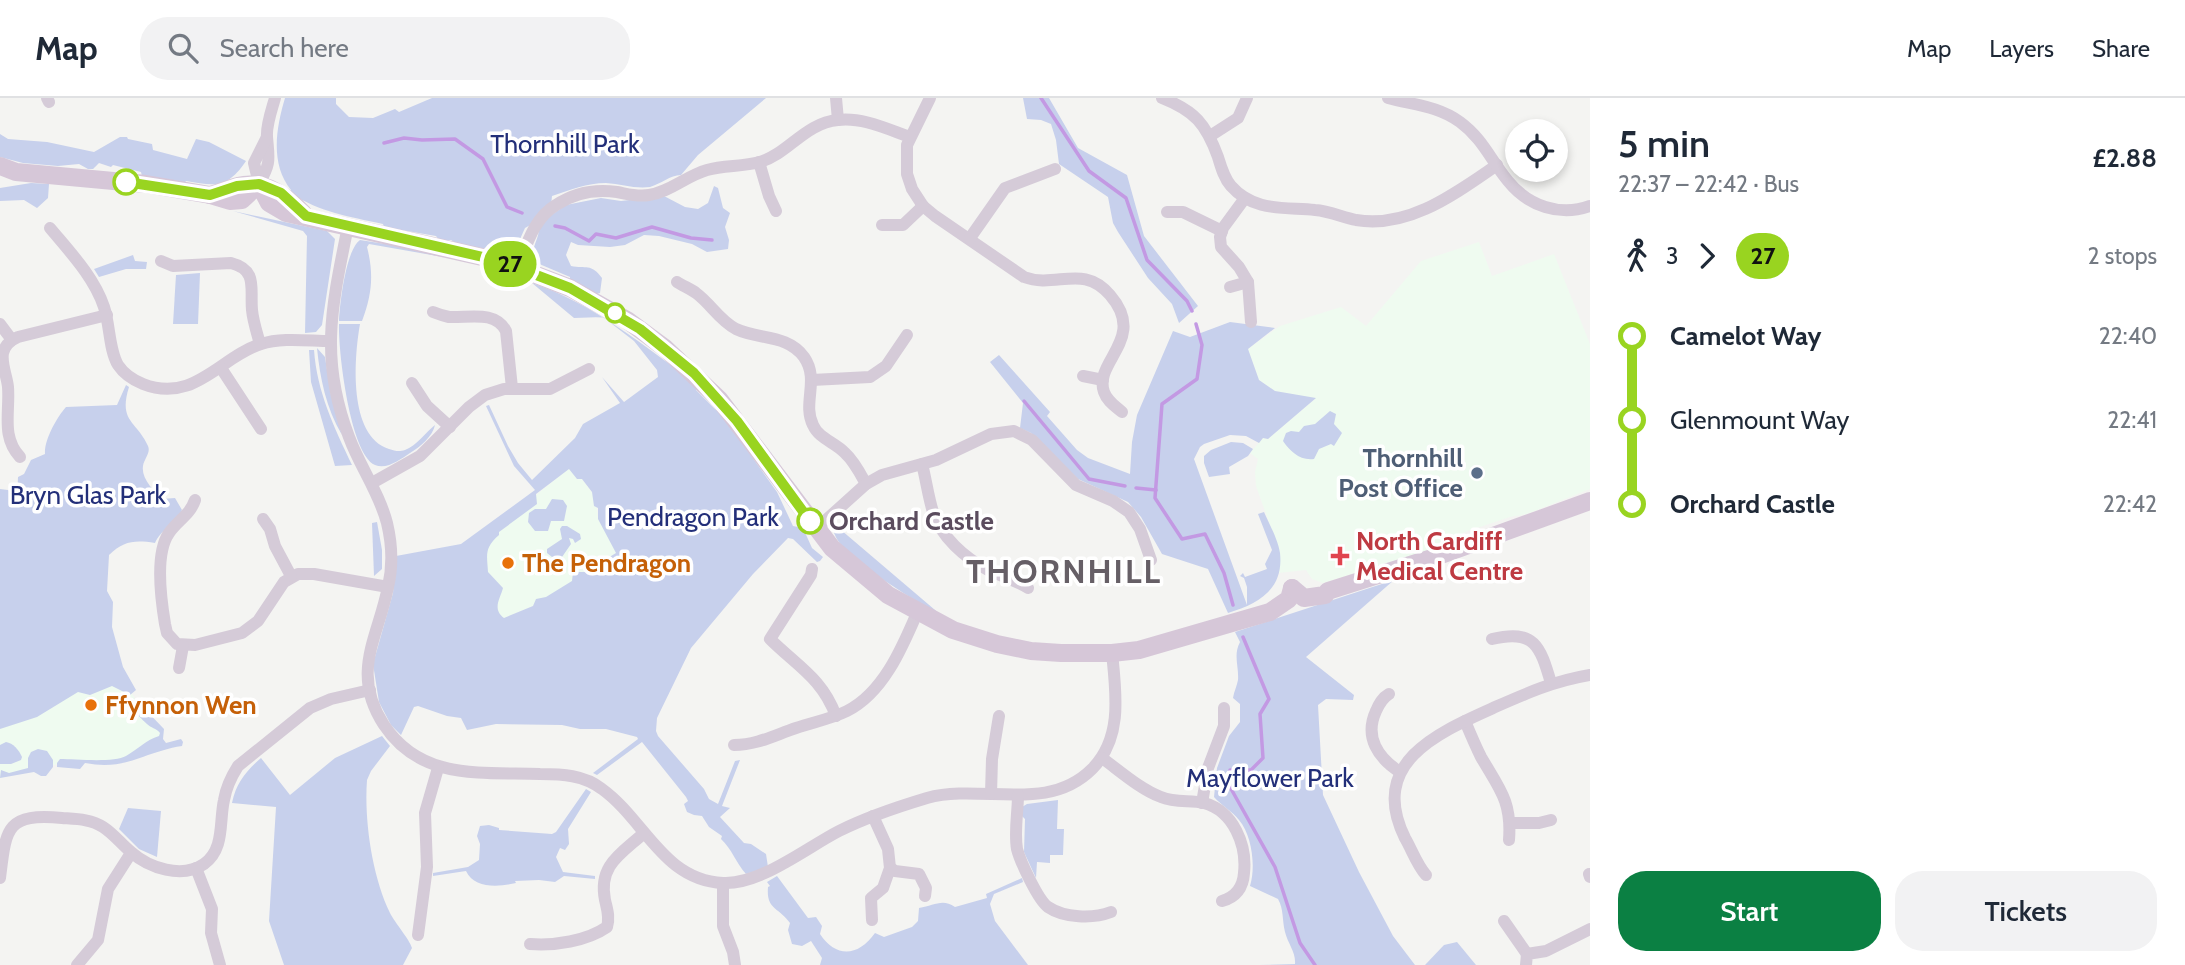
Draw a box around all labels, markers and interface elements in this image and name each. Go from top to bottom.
search box [140,17,630,80]
text: Map [35,28,98,68]
icon: search [164,29,202,67]
text: Search here [220,32,349,64]
text: Map [1907,34,1951,63]
text: Layers [1989,34,2054,63]
text: Share [2092,34,2150,63]
map controls [1505,119,1568,182]
button: locate [1505,119,1568,182]
text: 5 min [1618,120,1710,167]
park label: Thornhill Park [490,128,640,160]
text: £2.88 [2093,142,2157,174]
unlabelled marker [113,169,139,195]
text: 22:37 – 22:42 · Bus [1618,170,1799,198]
icon: walk [1618,237,1656,275]
icon: forward [1688,237,1726,275]
line badge: 27 [478,241,542,287]
text: 27 [1750,241,1775,270]
text: 3 [1666,242,1678,270]
text: 2 stops [2088,242,2157,270]
text: 27 [498,249,522,278]
unlabelled marker [605,303,625,323]
text: Camelot Way [1670,320,1821,352]
text: 22:40 [2099,322,2157,350]
text: Glenmount Way [1670,404,1849,436]
text: 22:41 [2107,406,2157,434]
place label: Thornhill Post Office [1338,442,1463,504]
marker: Thornhill Post Office [1469,465,1485,481]
park label: Bryn Glas Park [10,479,167,511]
text: Orchard Castle [1670,488,1835,520]
text: 22:42 [2103,490,2157,518]
park label: Pendragon Park [607,501,779,533]
place label: Orchard Castle [829,505,994,537]
marker: Orchard Castle [797,508,823,534]
place label: North Cardiff Medical Centre [1356,525,1523,587]
marker: North Cardiff Medical Centre [1330,546,1350,566]
place label: The Pendragon [522,547,691,579]
district label: THORNHILL [966,551,1162,591]
marker: The Pendragon [500,555,516,571]
place label: Ffynnon Wen [105,689,257,721]
marker: Ffynnon Wen [83,697,99,713]
park label: Mayflower Park [1186,762,1354,794]
button: Start [1618,871,1881,951]
button: Tickets [1895,871,2157,951]

